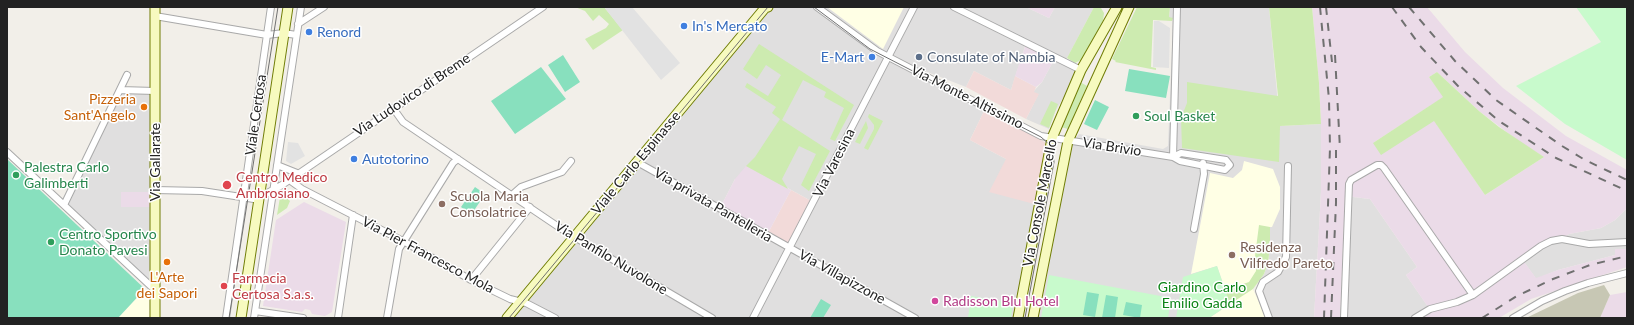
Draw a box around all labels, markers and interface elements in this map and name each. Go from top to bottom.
place label: In's Mercato [692,18,767,34]
marker: In's Mercato [679,21,689,31]
place label: Renord [317,24,361,40]
marker: Renord [304,27,314,37]
place label: E-Mart [821,49,864,65]
place label: Consulate of Nambia [927,49,1055,65]
street label: Via Ludovico di Breme [351,50,473,140]
marker: E-Mart [867,52,877,62]
marker: Consulate of Nambia [914,52,924,62]
street label: Via Monte Altissimo [908,61,1026,133]
street label: Viale Certosa [242,73,270,157]
place label: Pizzeria Sant'Angelo [64,91,136,124]
marker: Pizzeria Sant'Angelo [139,102,149,112]
street label: Viale Carlo Espinasse [588,108,684,218]
place label: Soul Basket [1144,108,1215,124]
marker: Soul Basket [1131,111,1141,121]
street label: Via Gallarate [147,123,163,201]
street label: Via Varesina [809,126,859,200]
street label: Via Brivio [1081,134,1143,160]
street label: Via Console Marcello [1019,138,1061,268]
place label: Autotorino [362,151,429,167]
marker: Autotorino [349,154,359,164]
place label: Palestra Carlo Galimberti [24,159,109,192]
street label: Via privata Pantelleria [651,164,775,246]
place label: Centro Medico Ambrosiano [236,169,328,202]
marker: Palestra Carlo Galimberti [11,170,21,180]
marker: Centro Medico Ambrosiano [221,179,233,191]
place label: Scuola Maria Consolatrice [450,188,529,220]
marker: Scuola Maria Consolatrice [437,199,447,209]
street label: Via Pier Francesco Mola [359,213,497,297]
street label: Via Panfilo Nuvolone [551,218,671,298]
place label: Centro Sportivo Donato Pavesi [59,226,157,258]
marker: Centro Sportivo Donato Pavesi [46,237,56,247]
place label: Residenza Vilfredo Pareto [1240,239,1333,272]
street label: Via Villapizzone [796,246,888,308]
marker: Residenza Vilfredo Pareto [1227,250,1237,260]
marker: L'Arte dei Sapori [162,257,172,267]
place label: L'Arte dei Sapori [137,269,197,302]
place label: Farmacia Certosa S.a.s. [232,270,314,302]
park label: Giardino Carlo Emilio Gadda [1158,279,1246,312]
marker: Farmacia Certosa S.a.s. [219,281,229,291]
place label: Radisson Blu Hotel [943,293,1059,309]
marker: Radisson Blu Hotel [930,296,940,306]

